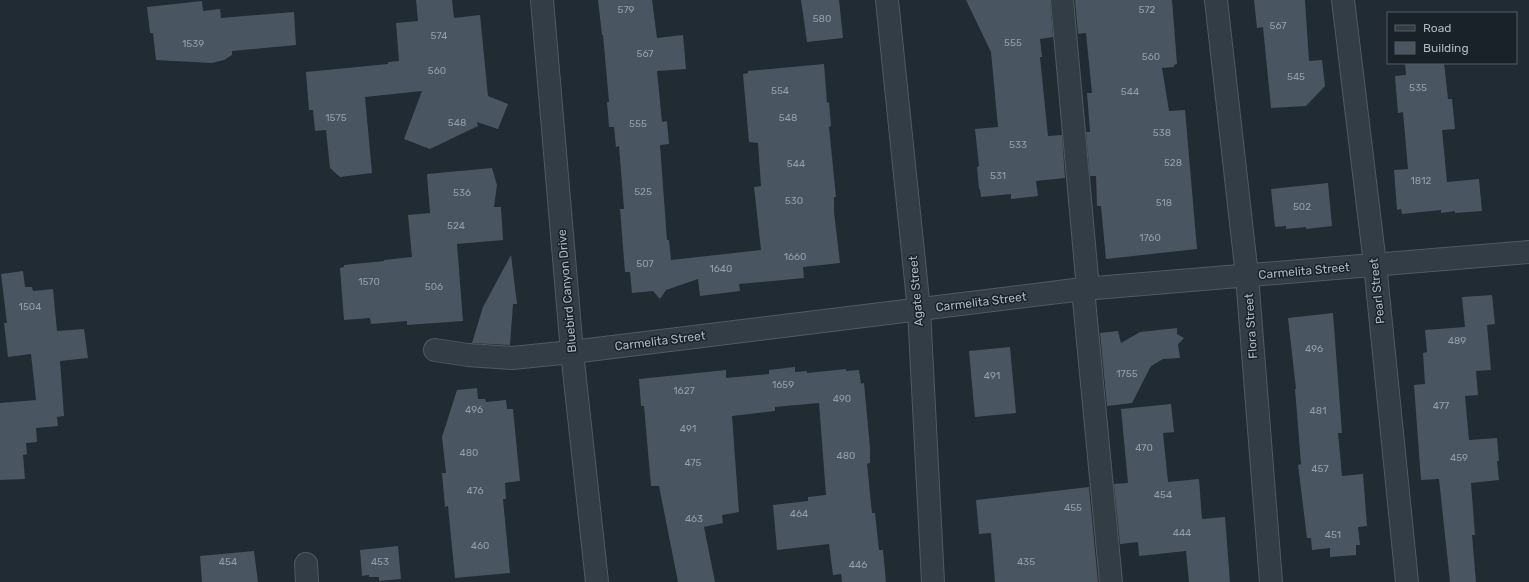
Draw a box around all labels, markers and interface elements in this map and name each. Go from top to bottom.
house number: 579 [618,4,635,16]
house number: 572 [1139,4,1156,16]
legend [1387,12,1517,64]
house number: 580 [813,13,831,25]
house number: 567 [1270,20,1286,32]
text: Road [1423,21,1451,35]
house number: 574 [431,30,447,42]
house number: 555 [1004,37,1022,49]
house number: 1539 [182,38,204,50]
text: Building [1423,41,1469,55]
house number: 567 [637,48,653,60]
house number: 560 [1142,51,1160,63]
house number: 560 [428,65,446,77]
house number: 545 [1287,71,1305,83]
house number: 535 [1409,82,1427,94]
house number: 554 [771,85,789,97]
house number: 544 [1121,86,1139,98]
house number: 1575 [325,112,347,124]
house number: 548 [779,112,797,124]
house number: 548 [448,117,466,129]
house number: 555 [629,118,647,130]
house number: 538 [1153,127,1171,139]
house number: 533 [1009,139,1027,151]
house number: 528 [1164,157,1182,169]
house number: 544 [787,158,805,170]
house number: 531 [990,170,1006,182]
house number: 1812 [1411,175,1432,187]
house number: 525 [634,186,652,198]
house number: 536 [453,187,471,199]
house number: 530 [785,195,803,207]
house number: 518 [1156,197,1172,209]
house number: 502 [1293,201,1311,213]
house number: 524 [447,220,465,232]
street label: Bluebird Canyon Drive [555,229,579,353]
house number: 1760 [1139,232,1161,244]
house number: 1660 [784,251,806,263]
street label: Agate Street [906,255,926,327]
street label: Pearl Street [1367,257,1387,325]
house number: 507 [636,258,654,270]
street label: Carmelita Street [1258,260,1350,282]
house number: 1640 [710,263,732,275]
house number: 1570 [358,276,380,288]
house number: 506 [425,281,443,293]
street label: Carmelita Street [935,289,1027,315]
street label: Flora Street [1242,293,1260,359]
house number: 1504 [19,301,41,313]
street label: Carmelita Street [614,328,706,354]
house number: 489 [1448,335,1466,347]
house number: 496 [1305,343,1323,355]
house number: 1755 [1116,368,1138,380]
house number: 491 [984,370,1000,382]
house number: 1659 [772,379,794,391]
house number: 1627 [673,385,695,397]
house number: 490 [833,393,851,405]
house number: 477 [1433,400,1449,412]
house number: 496 [465,404,483,416]
house number: 481 [1310,405,1326,417]
house number: 491 [680,423,696,435]
house number: 470 [1135,442,1153,454]
house number: 480 [460,447,478,459]
house number: 480 [837,450,855,462]
house number: 459 [1450,452,1468,464]
house number: 475 [684,457,702,469]
house number: 457 [1311,463,1329,475]
house number: 476 [467,485,483,497]
house number: 454 [1154,489,1172,501]
house number: 455 [1064,502,1082,514]
house number: 464 [790,508,808,520]
house number: 463 [685,513,703,525]
house number: 444 [1173,527,1191,539]
house number: 451 [1325,529,1341,541]
house number: 460 [471,540,489,552]
house number: 454 [219,556,237,568]
house number: 453 [371,556,389,568]
house number: 435 [1017,556,1035,568]
house number: 446 [849,559,867,571]

